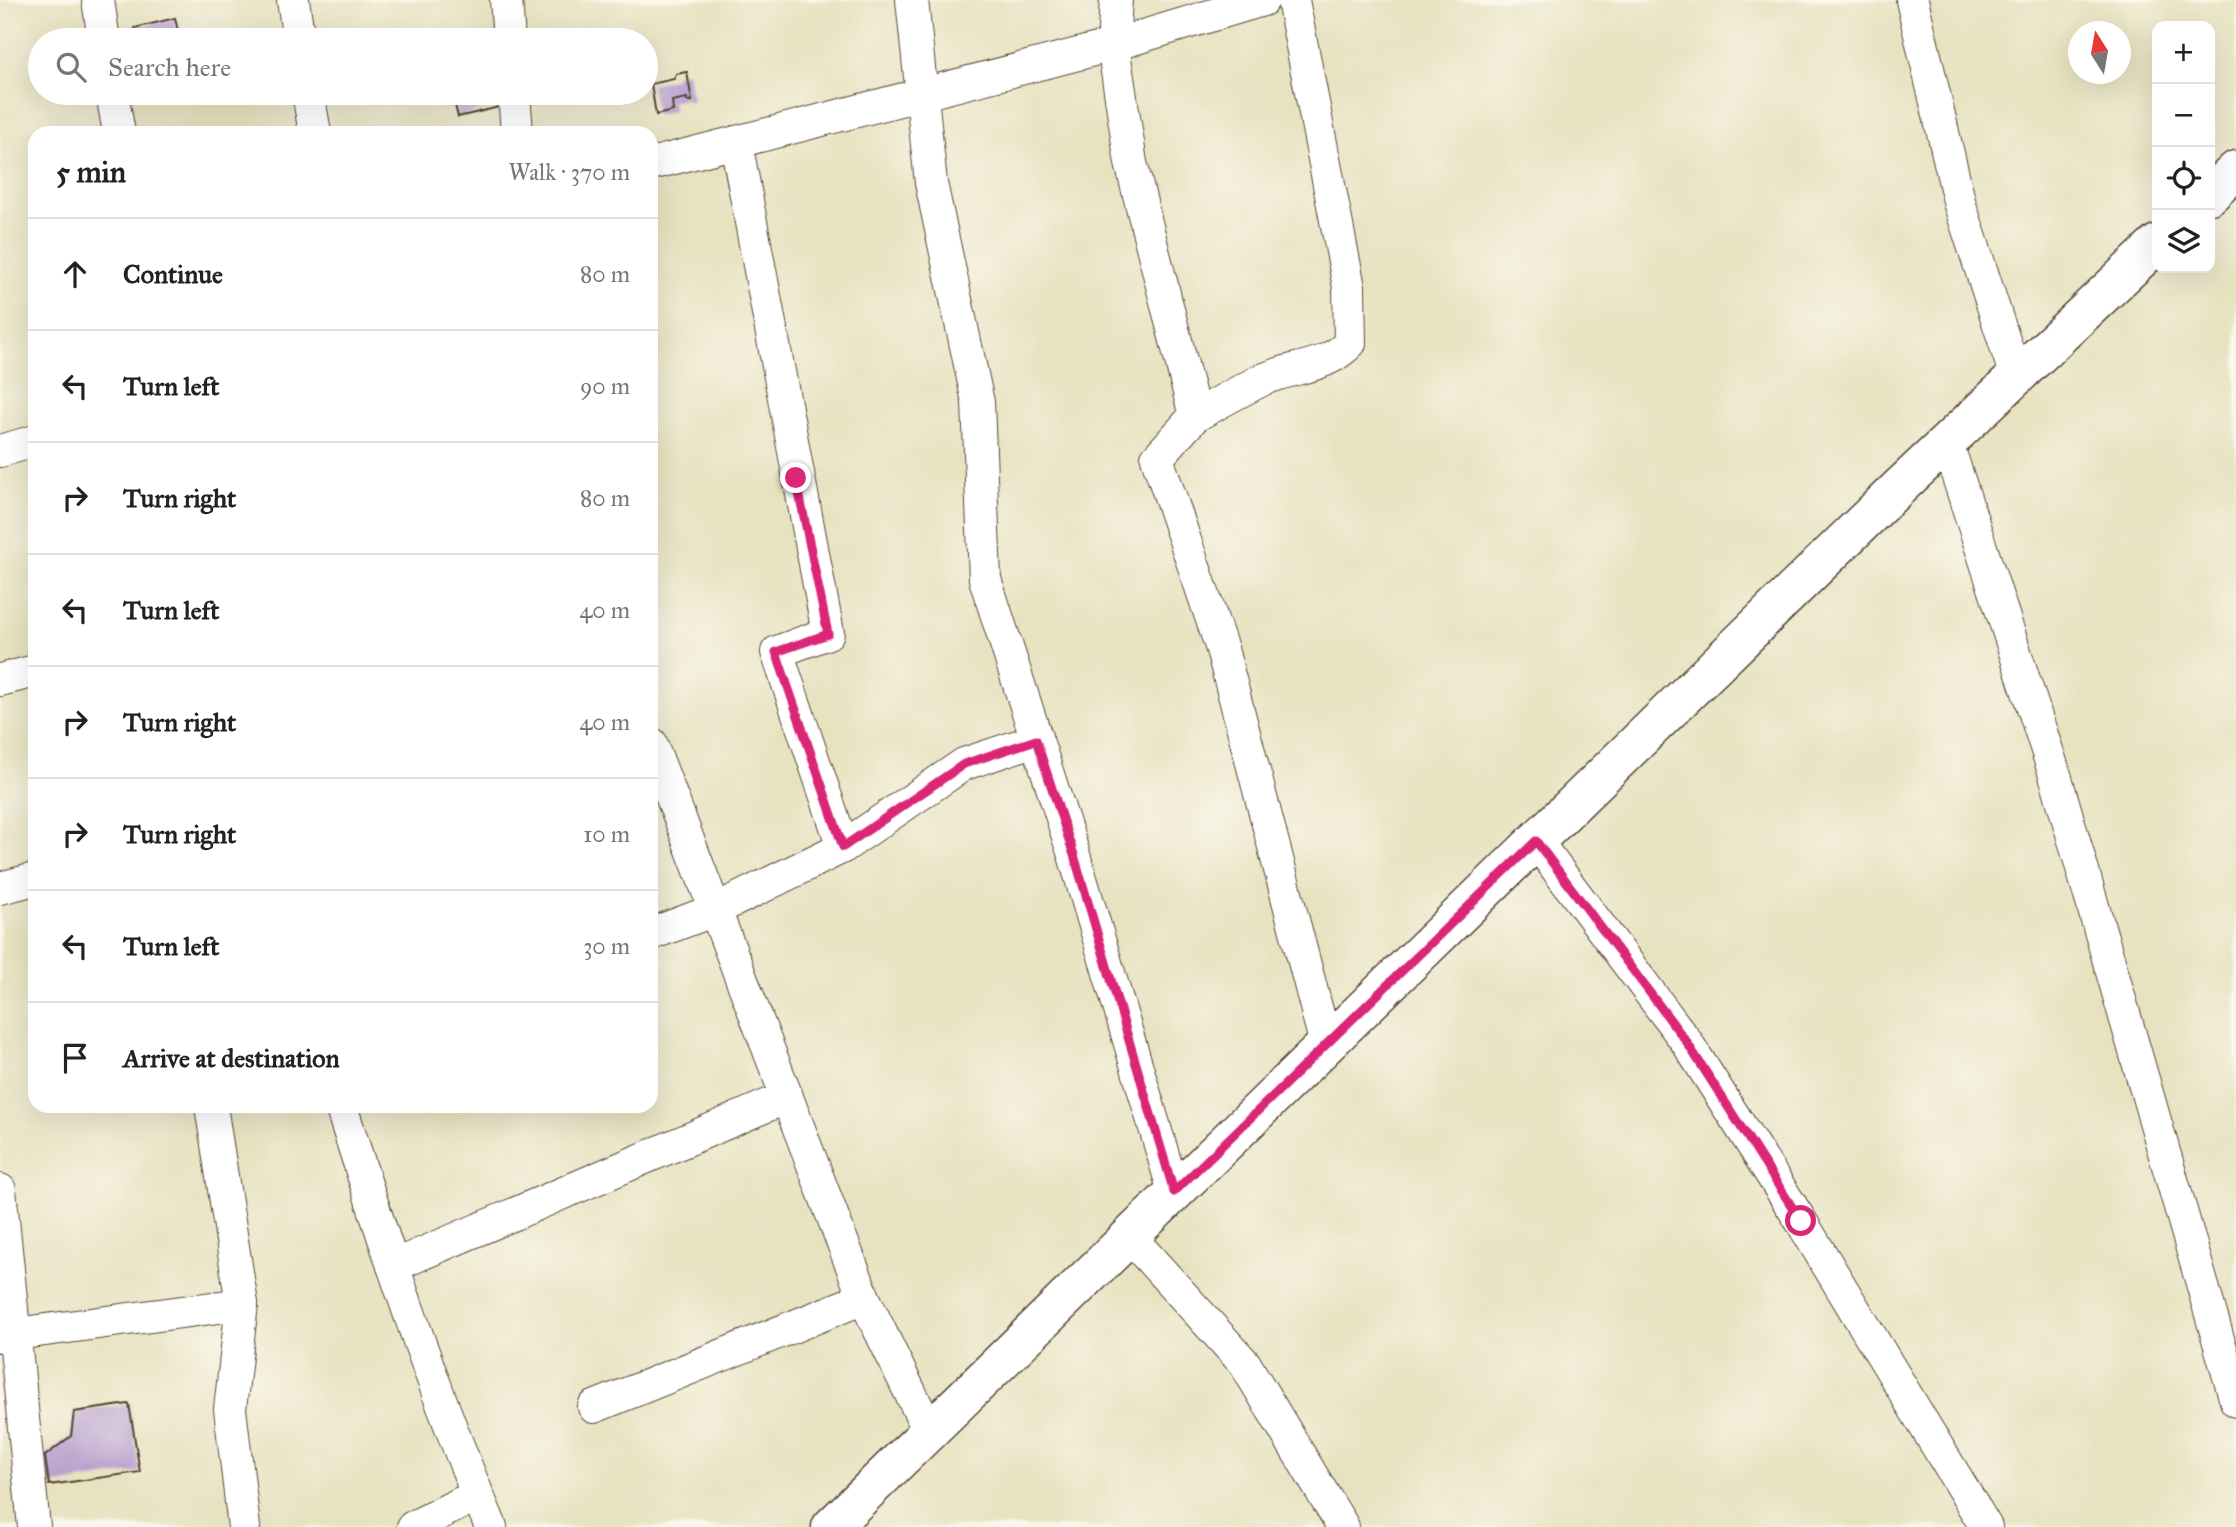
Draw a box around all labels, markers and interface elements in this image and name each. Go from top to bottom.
north arrow [2068,21,2131,84]
map controls [2152,21,2215,273]
button: + [2152,21,2215,84]
search box [28,28,658,105]
icon: search [52,48,90,86]
text: Search here [108,51,231,83]
button: − [2152,84,2215,147]
button: locate [2152,147,2215,210]
text: 5 min [56,154,126,190]
text: Walk · 370 m [509,158,630,186]
button: layers [2152,210,2215,273]
icon: ahead [56,255,94,293]
text: Continue [123,258,223,290]
text: 80 m [580,260,630,288]
icon: left [56,367,94,405]
text: Turn left [123,370,219,402]
text: 90 m [580,372,630,400]
route end [780,462,811,493]
icon: right [56,479,94,517]
text: Turn right [123,482,236,514]
text: 80 m [580,484,630,512]
icon: left [56,591,94,629]
text: Turn left [123,594,219,626]
text: 40 m [580,596,630,624]
icon: right [56,703,94,741]
text: Turn right [123,706,236,738]
text: 40 m [580,708,630,736]
icon: right [56,815,94,853]
text: Turn right [123,818,236,850]
text: 10 m [583,820,630,848]
icon: left [56,927,94,965]
text: Turn left [123,930,219,962]
text: 30 m [583,932,630,960]
icon: arrive [56,1039,94,1077]
text: Arrive at destination [123,1042,340,1074]
route start [1785,1205,1816,1236]

